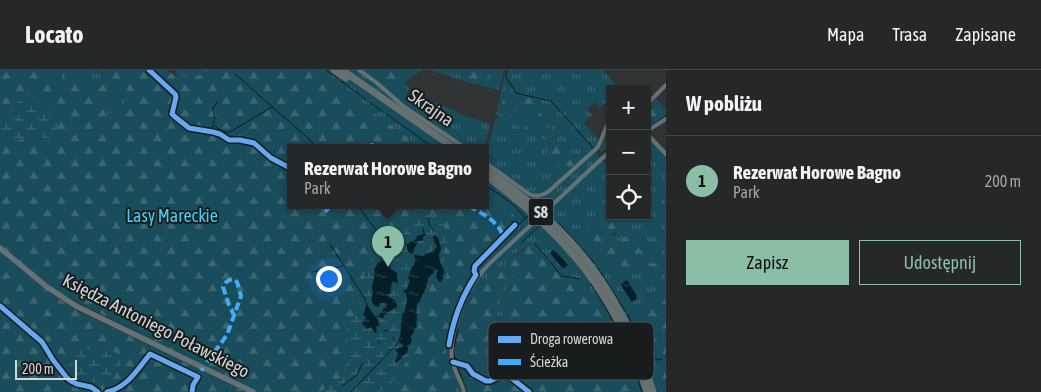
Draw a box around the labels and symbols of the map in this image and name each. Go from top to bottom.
street label: Skrajna [405,85,458,131]
road number: S8 [528,198,554,226]
park label: Lasy Mareckie [126,205,218,226]
pin: 1 [372,226,404,267]
your location [316,266,342,292]
street label: Księdza Antoniego Poławskiego [59,269,253,382]
legend [488,322,654,380]
text: Droga rowerowa [530,331,613,347]
text: Ścieżka [530,353,568,370]
scale bar [15,357,78,380]

